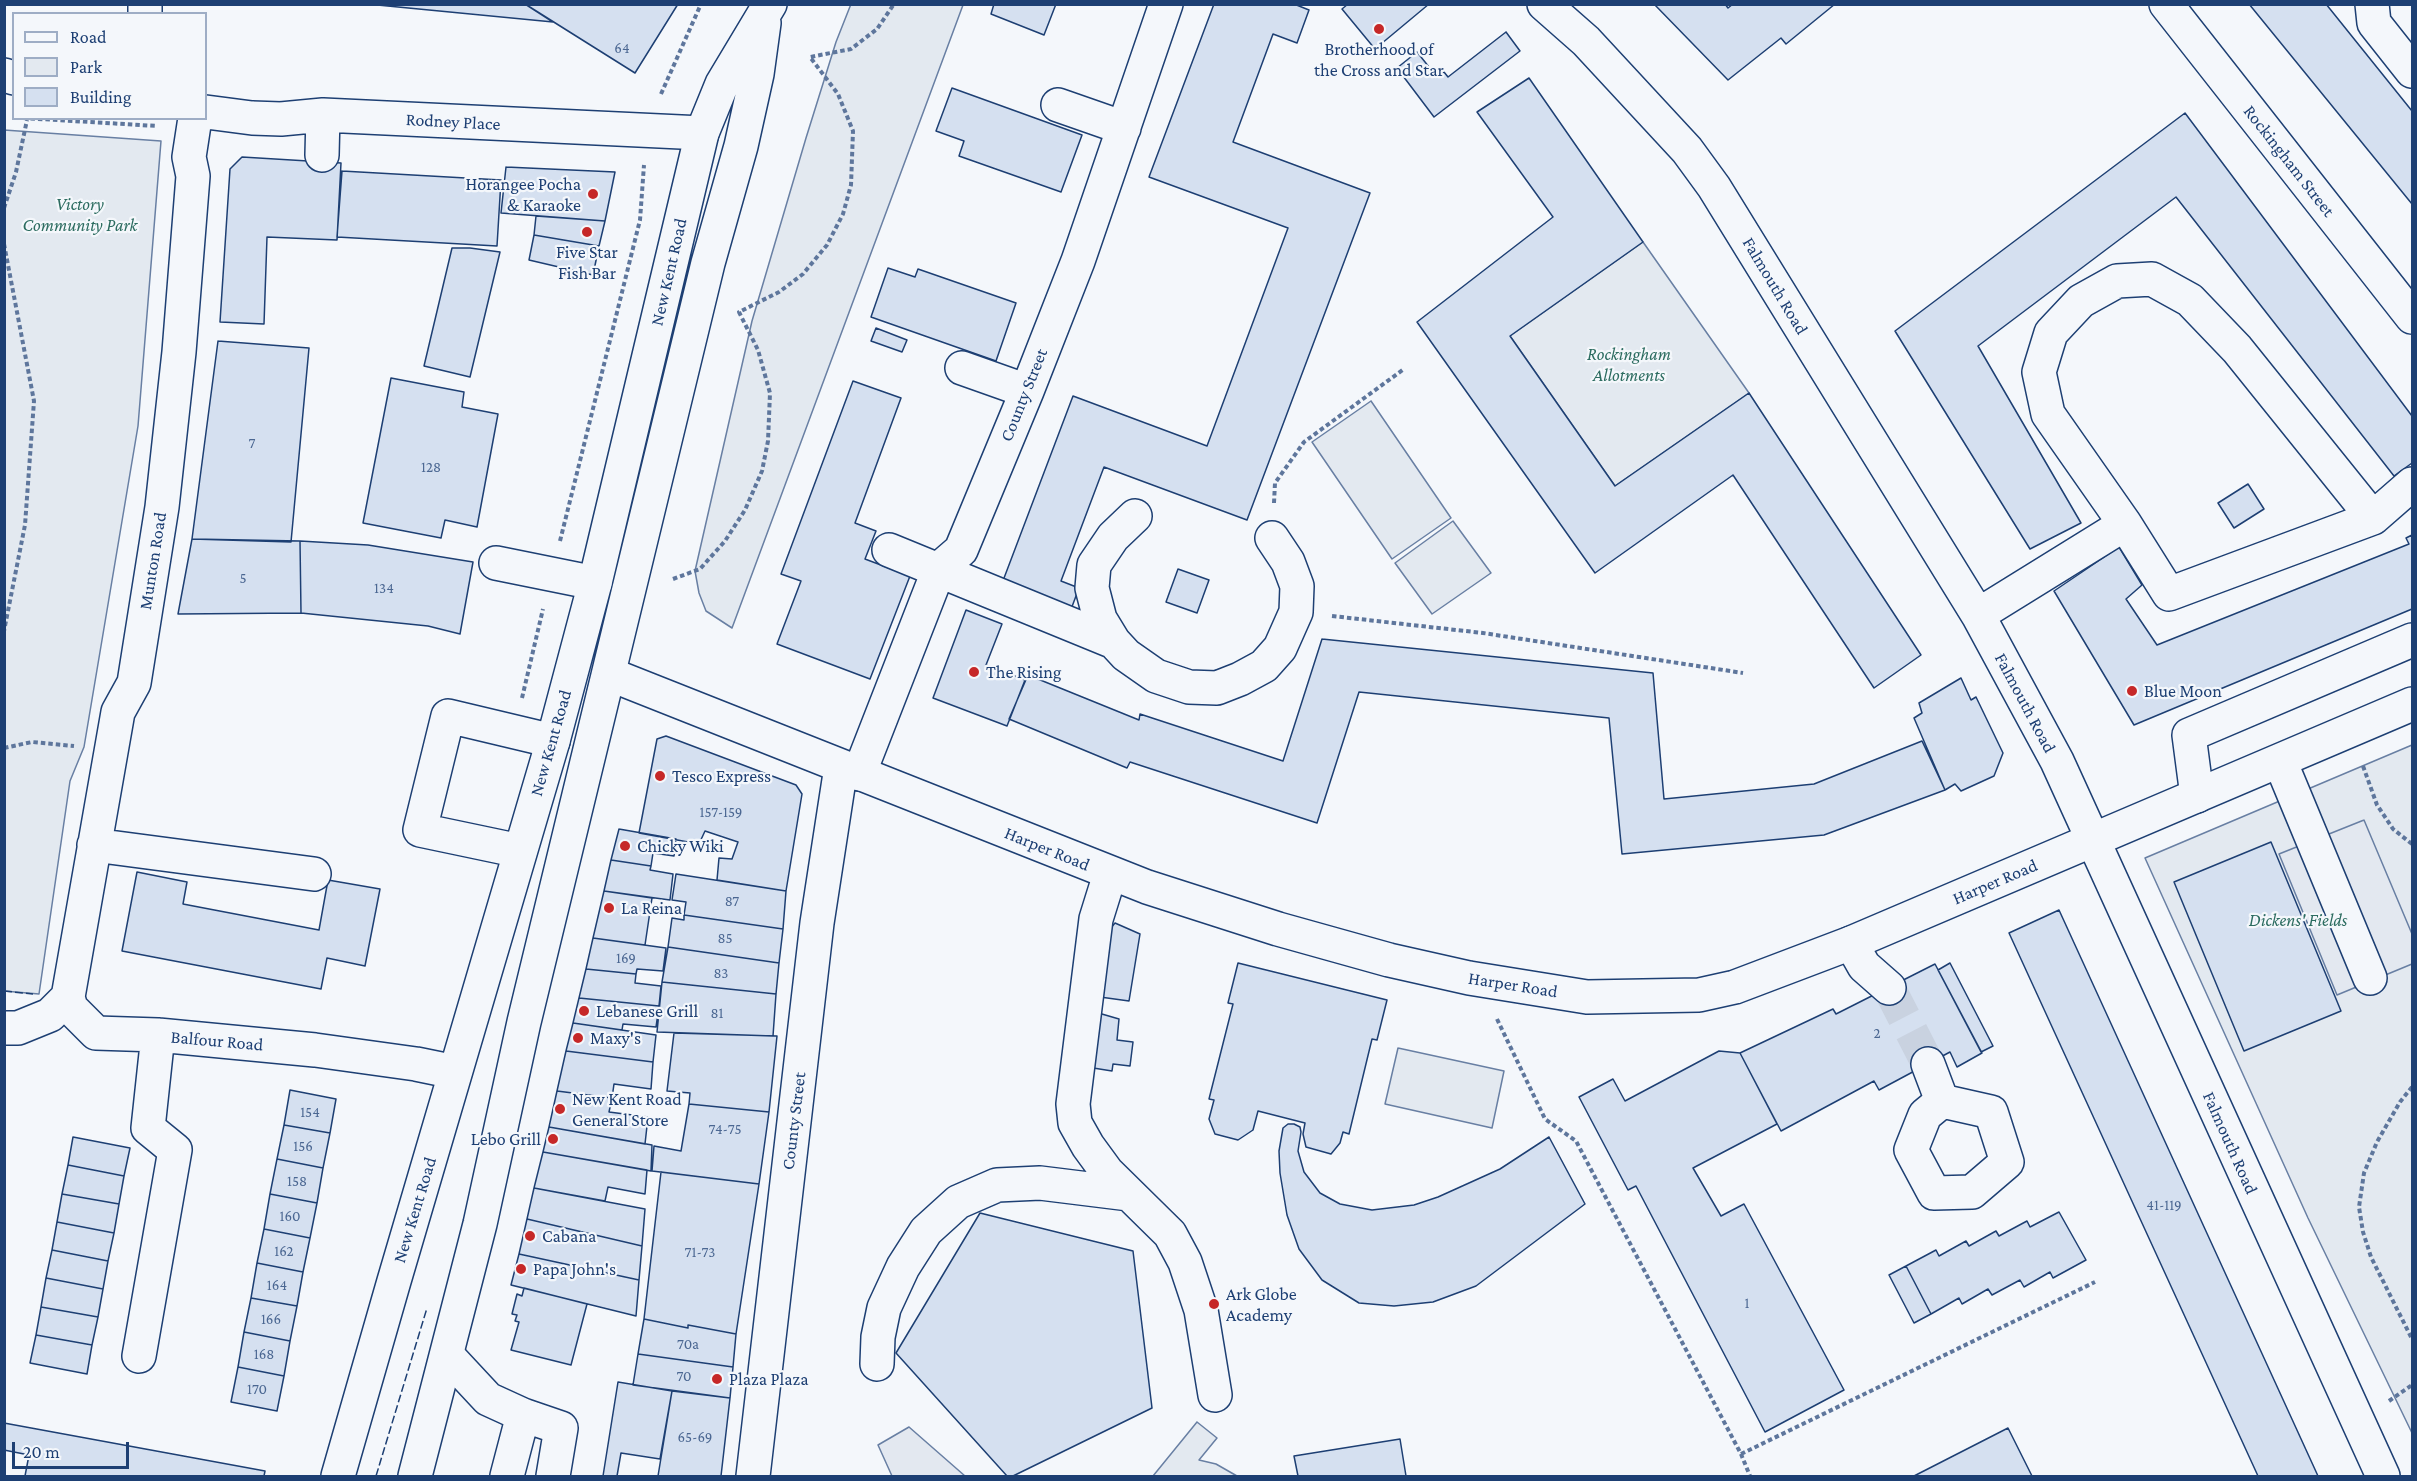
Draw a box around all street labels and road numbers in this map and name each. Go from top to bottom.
street label: Rockingham Street [2239,101,2339,221]
street label: Rodney Place [405,109,501,135]
street label: New Kent Road [646,216,692,328]
street label: Falmouth Road [1737,233,1813,339]
street label: County Street [996,345,1052,445]
street label: Munton Road [135,511,171,611]
street label: Falmouth Road [1990,649,2060,757]
street label: New Kent Road [525,687,577,799]
street label: Harper Road [1001,822,1093,876]
street label: Harper Road [1949,854,2041,910]
street label: Harper Road [1467,967,1559,1003]
street label: Balfour Road [170,1026,264,1056]
street label: County Street [777,1071,811,1171]
street label: Falmouth Road [2198,1088,2262,1198]
street label: New Kent Road [389,1154,441,1266]

